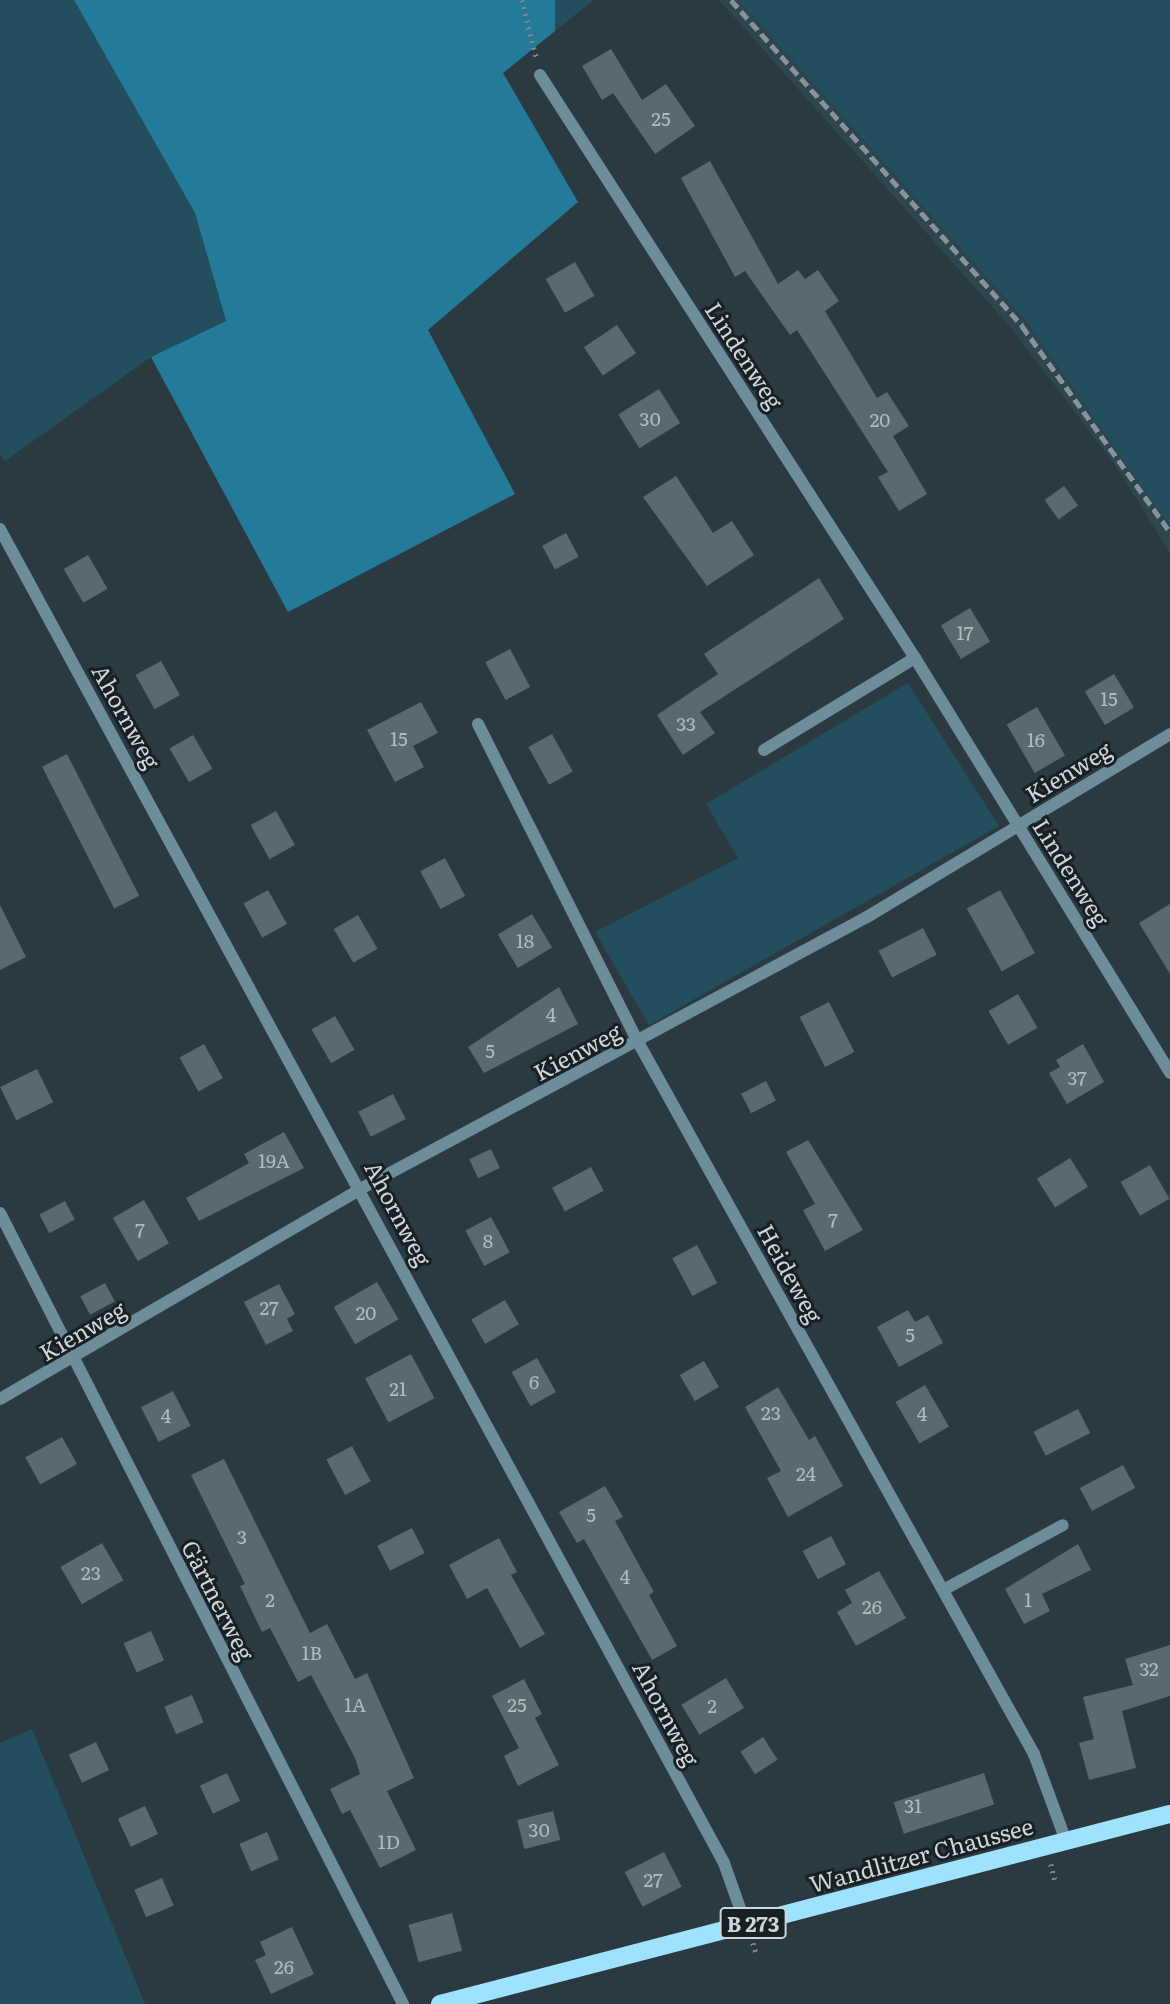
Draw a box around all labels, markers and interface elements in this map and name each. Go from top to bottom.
house number: 25 [651,108,671,130]
street label: Lindenweg [700,297,790,413]
house number: 30 [639,408,661,430]
house number: 20 [870,409,890,431]
house number: 17 [957,622,973,644]
street label: Ahornweg [87,659,167,773]
house number: 15 [1100,688,1118,710]
house number: 33 [676,713,696,735]
house number: 15 [390,728,408,750]
house number: 16 [1027,729,1045,751]
street label: Kienweg [1020,735,1116,807]
street label: Lindenweg [1028,813,1116,931]
house number: 18 [516,930,534,952]
house number: 4 [546,1004,556,1026]
street label: Kienweg [528,1016,626,1086]
house number: 5 [485,1040,495,1062]
house number: 37 [1067,1067,1087,1089]
house number: 19A [258,1150,290,1172]
street label: Ahornweg [360,1156,438,1270]
house number: 7 [828,1209,838,1231]
house number: 7 [135,1219,145,1241]
street label: Heideweg [753,1219,829,1327]
house number: 8 [483,1230,493,1252]
street label: Kienweg [34,1294,130,1366]
house number: 27 [259,1297,279,1319]
house number: 20 [356,1302,376,1324]
house number: 5 [905,1324,915,1346]
house number: 6 [529,1371,539,1393]
house number: 21 [389,1378,407,1400]
house number: 23 [761,1402,781,1424]
house number: 4 [917,1403,927,1425]
house number: 4 [161,1405,171,1427]
house number: 24 [796,1463,816,1485]
house number: 5 [586,1504,596,1526]
house number: 3 [237,1526,247,1548]
street label: Gärtnerweg [177,1535,261,1665]
house number: 23 [81,1562,101,1584]
house number: 4 [620,1566,630,1588]
house number: 2 [265,1589,275,1611]
house number: 1 [1024,1589,1032,1611]
house number: 26 [862,1596,882,1618]
house number: 1B [302,1642,322,1664]
street label: Ahornweg [628,1656,706,1770]
house number: 32 [1139,1658,1159,1680]
house number: 1A [344,1694,366,1716]
house number: 25 [507,1694,527,1716]
house number: 2 [707,1695,717,1717]
house number: 31 [904,1795,922,1817]
street label: Wandlitzer Chaussee [806,1811,1036,1897]
house number: 30 [528,1819,550,1841]
house number: 1D [378,1831,400,1853]
house number: 27 [643,1869,663,1891]
road number: B 273 [718,1906,788,1940]
house number: 26 [274,1956,294,1978]

